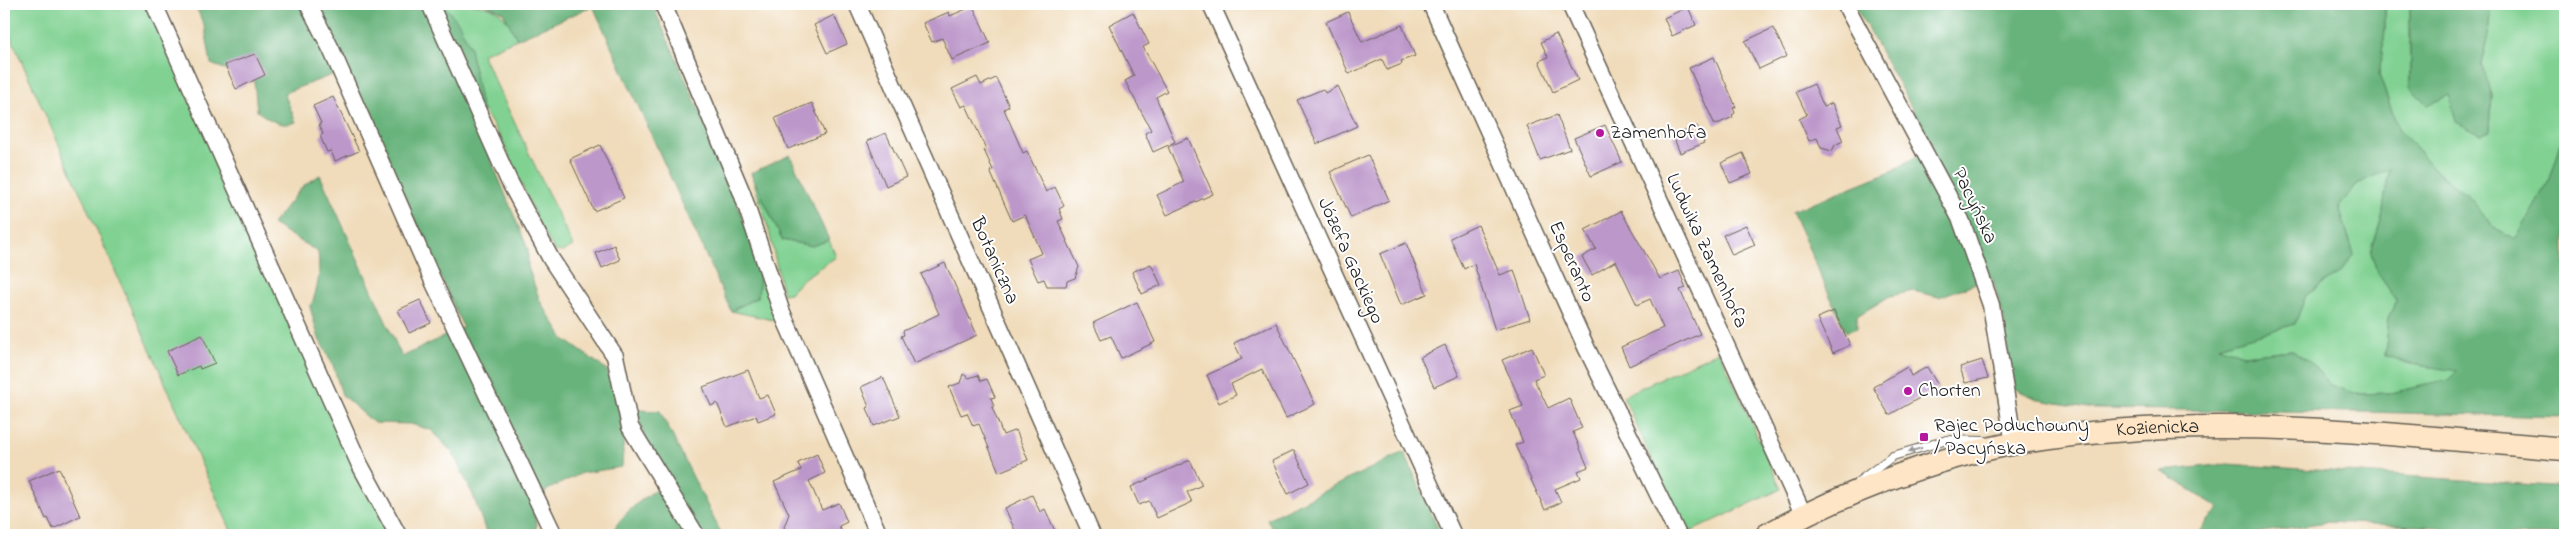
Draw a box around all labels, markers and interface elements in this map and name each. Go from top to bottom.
place label: Zamenhofa [1610,119,1706,148]
marker: Zamenhofa [1594,127,1606,139]
street label: Pacyńska [1944,163,2004,249]
street label: Ludwika Zamenhofa [1657,169,1755,333]
street label: Józefa Gackiego [1308,193,1391,329]
street label: Botaniczna [961,212,1026,309]
street label: Esperanto [1540,217,1602,307]
place label: Chorten [1918,377,1981,406]
marker: Chorten [1902,385,1914,397]
place label: Rajec Poduchowny / Pacyńska [1934,412,2089,464]
street label: Kozienicka [2115,412,2199,445]
marker: Rajec Poduchowny / Pacyńska [1918,431,1930,443]
one-way arrow [1907,446,1922,454]

